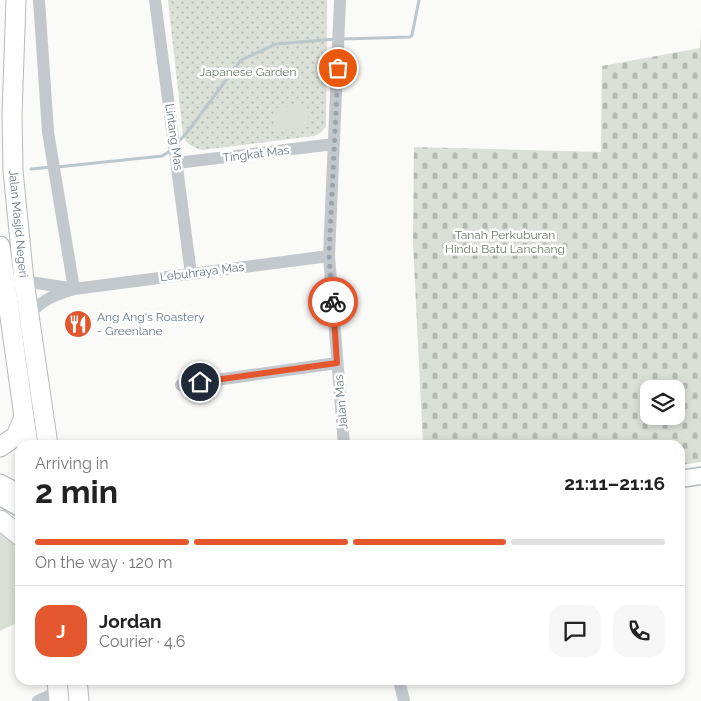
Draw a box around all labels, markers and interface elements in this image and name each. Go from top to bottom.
pin [317,47,359,89]
icon: bag [324,54,352,82]
park label: Japanese Garden [200,65,296,79]
street label: Lintang Mas [162,103,186,172]
street label: Tingkat Mas [222,143,290,165]
street label: Jalan Masjid Negeri [6,169,31,278]
park label: Tanah Perkuburan Hindu Batu Lanchang [445,228,565,256]
street label: Lebuhraya Mas [159,260,245,284]
courier [308,277,358,327]
icon: bike [319,288,347,316]
restaurant icon: Ang Ang's Roastery - Greenlane [63,309,93,339]
place label: Ang Ang's Roastery - Greenlane [97,310,205,338]
pin [179,361,221,403]
icon: home [186,368,214,396]
street label: Jalan Mas [332,374,350,430]
map controls [640,380,685,425]
button: layers [640,380,685,425]
text: Arriving in [35,454,109,473]
text: 21:11–21:16 [564,472,665,494]
text: 2 min [35,473,118,510]
text: On the way · 120 m [35,553,173,572]
button: chat [549,605,601,657]
button: phone [613,605,665,657]
text: Jordan [99,610,162,632]
text: J [56,620,66,642]
text: Courier · 4.6 [99,632,185,651]

